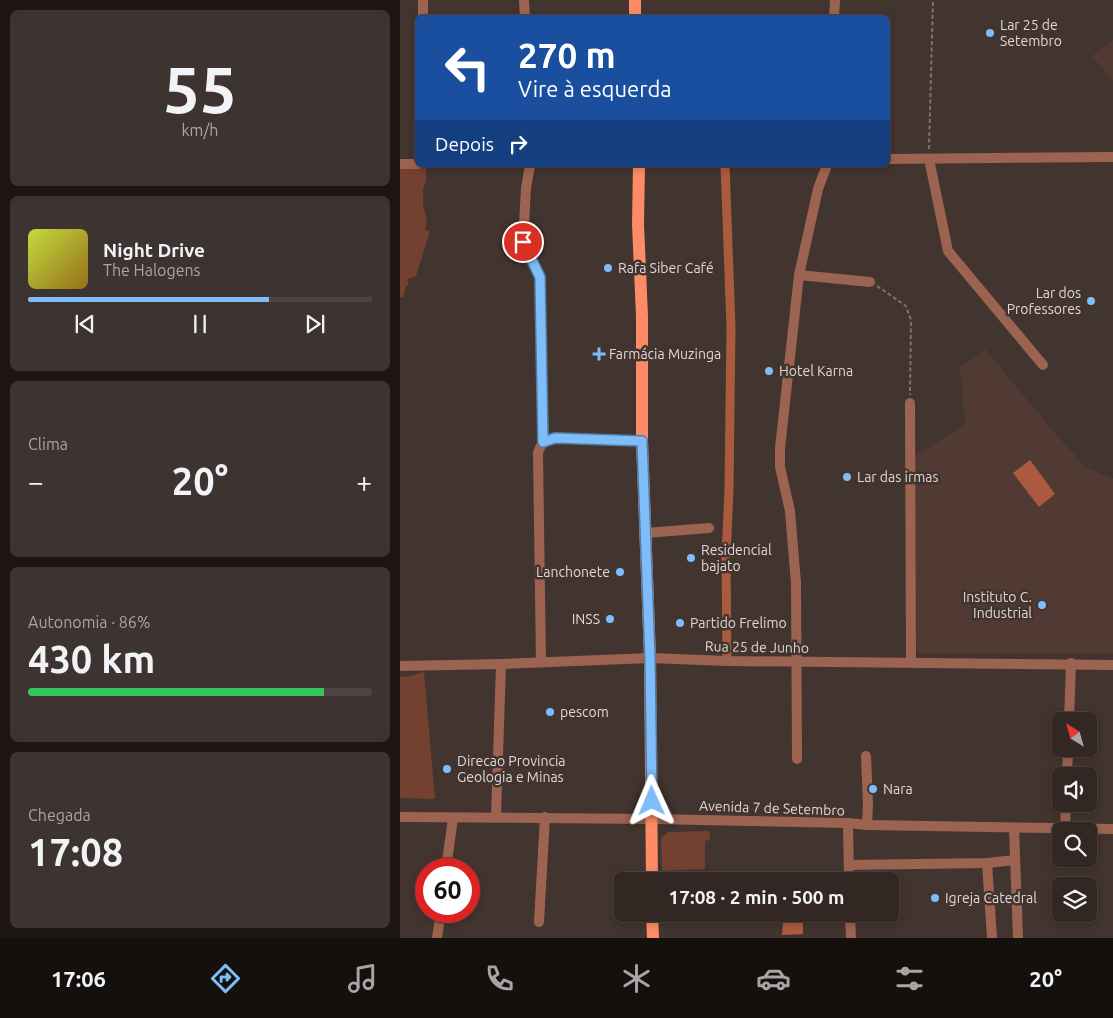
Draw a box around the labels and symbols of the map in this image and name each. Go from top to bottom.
place label: Lar 25 de Setembro [1000,17,1062,49]
marker: Lar 25 de Setembro [984,27,996,39]
pin [502,221,544,263]
place label: Rafa Siber Café [618,260,714,276]
marker: Rafa Siber Café [602,262,614,274]
place label: Lar dos Professores [1007,285,1081,317]
marker: Lar dos Professores [1085,295,1097,307]
place label: Farmácia Muzinga [609,346,721,362]
marker: Farmácia Muzinga [593,348,605,360]
place label: Hotel Karna [779,363,853,379]
marker: Hotel Karna [763,365,775,377]
place label: Lar das irmas [857,469,939,485]
marker: Lar das irmas [841,471,853,483]
place label: Residencial bajato [701,542,772,574]
marker: Residencial bajato [685,552,697,564]
place label: Lanchonete [536,564,610,580]
marker: Lanchonete [614,566,626,578]
place label: Instituto C. Industrial [963,589,1032,621]
marker: Instituto C. Industrial [1036,599,1048,611]
place label: INSS [572,611,600,627]
marker: INSS [604,613,616,625]
place label: Partido Frelimo [690,615,787,631]
marker: Partido Frelimo [674,617,686,629]
street label: Rua 25 de Junho [705,638,809,656]
place label: pescom [560,704,609,720]
marker: pescom [544,706,556,718]
north arrow [1052,712,1098,758]
place label: Direcao Provincia Geologia e Minas [457,753,566,785]
marker: Direcao Provincia Geologia e Minas [441,763,453,775]
position arrow [625,774,677,826]
place label: Nara [883,781,913,797]
marker: Nara [867,783,879,795]
street label: Avenida 7 de Setembro [699,797,845,819]
speed limit sign: 60 [415,858,480,923]
place label: Igreja Catedral [945,890,1037,906]
marker: Igreja Catedral [929,892,941,904]

